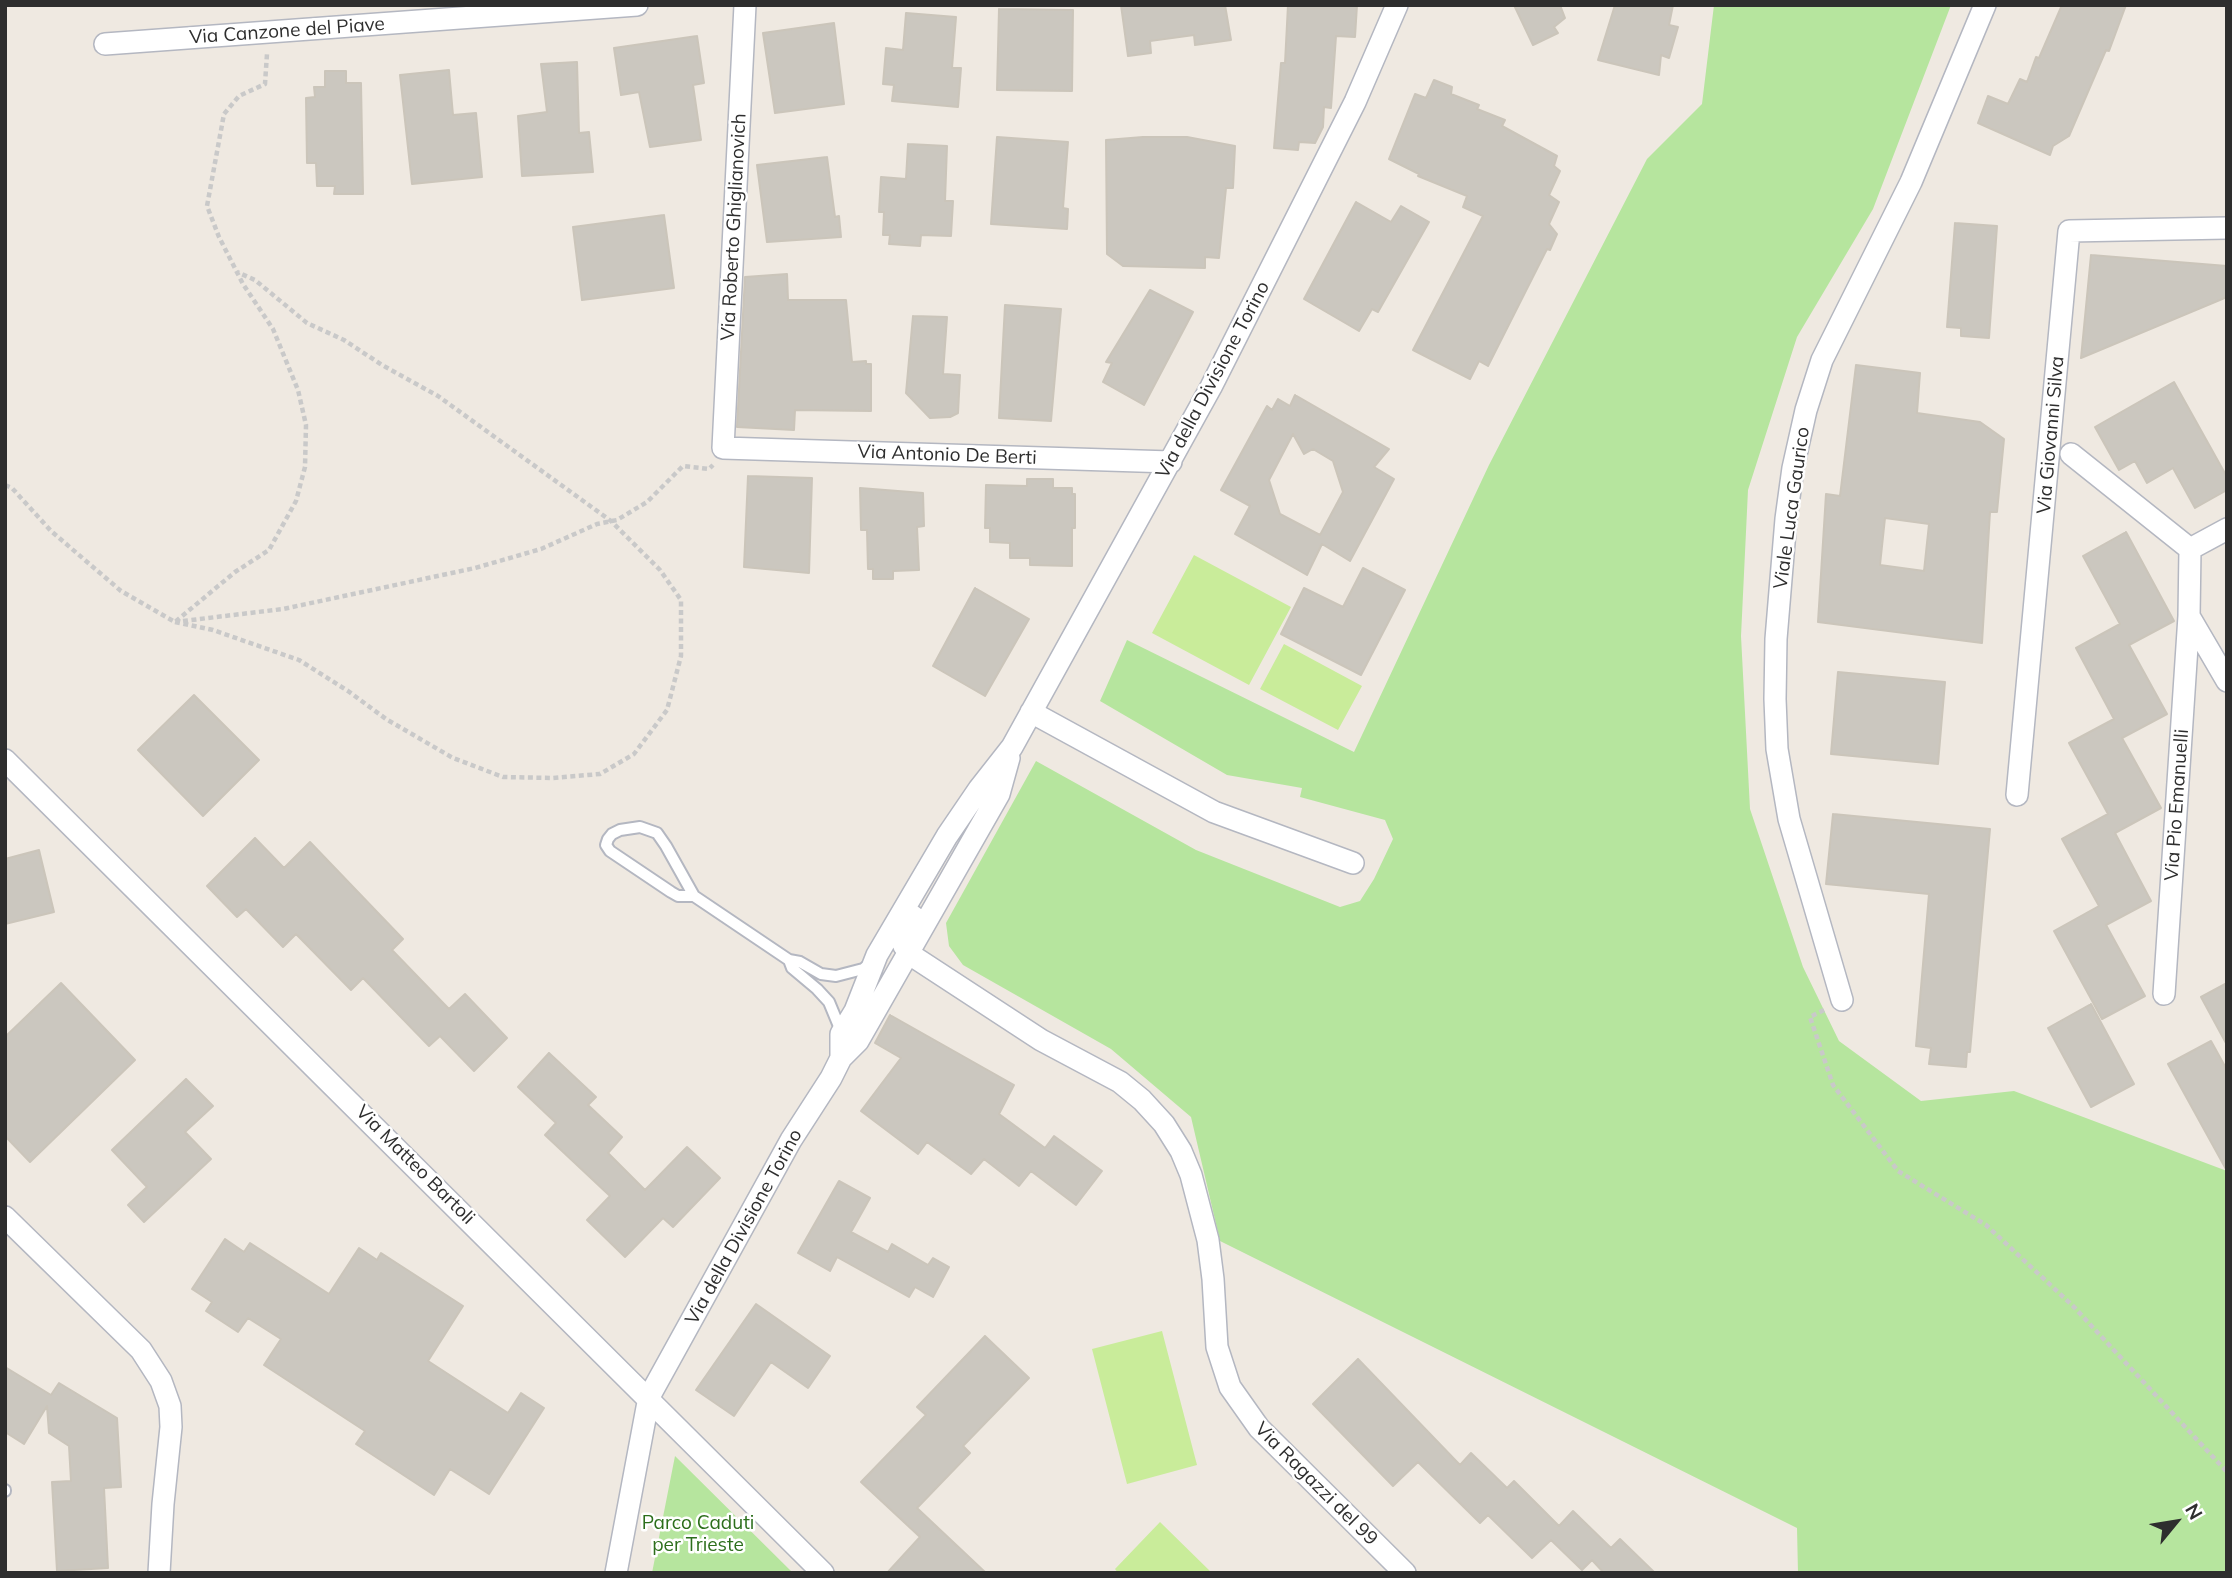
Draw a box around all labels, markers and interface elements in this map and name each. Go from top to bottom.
street label: Via Canzone del Piave [188,13,386,49]
street label: Via Roberto Ghiglianovich [717,113,751,341]
street label: Via della Divisione Torino [1151,277,1275,483]
street label: Via Giovanni Silva [2033,355,2069,515]
street label: Viale Luca Gaurico [1769,425,1815,591]
street label: Via Antonio De Berti [857,440,1037,470]
street label: Via Pio Emanuelli [2160,728,2194,882]
street label: Via Matteo Bartoli [351,1101,479,1229]
street label: Via della Divisione Torino [681,1125,807,1329]
street label: Via Ragazzi del 99 [1250,1418,1382,1550]
north arrow [2141,1487,2211,1557]
text: N [2180,1499,2208,1524]
park label: Parco Caduti per Trieste [642,1512,754,1556]

